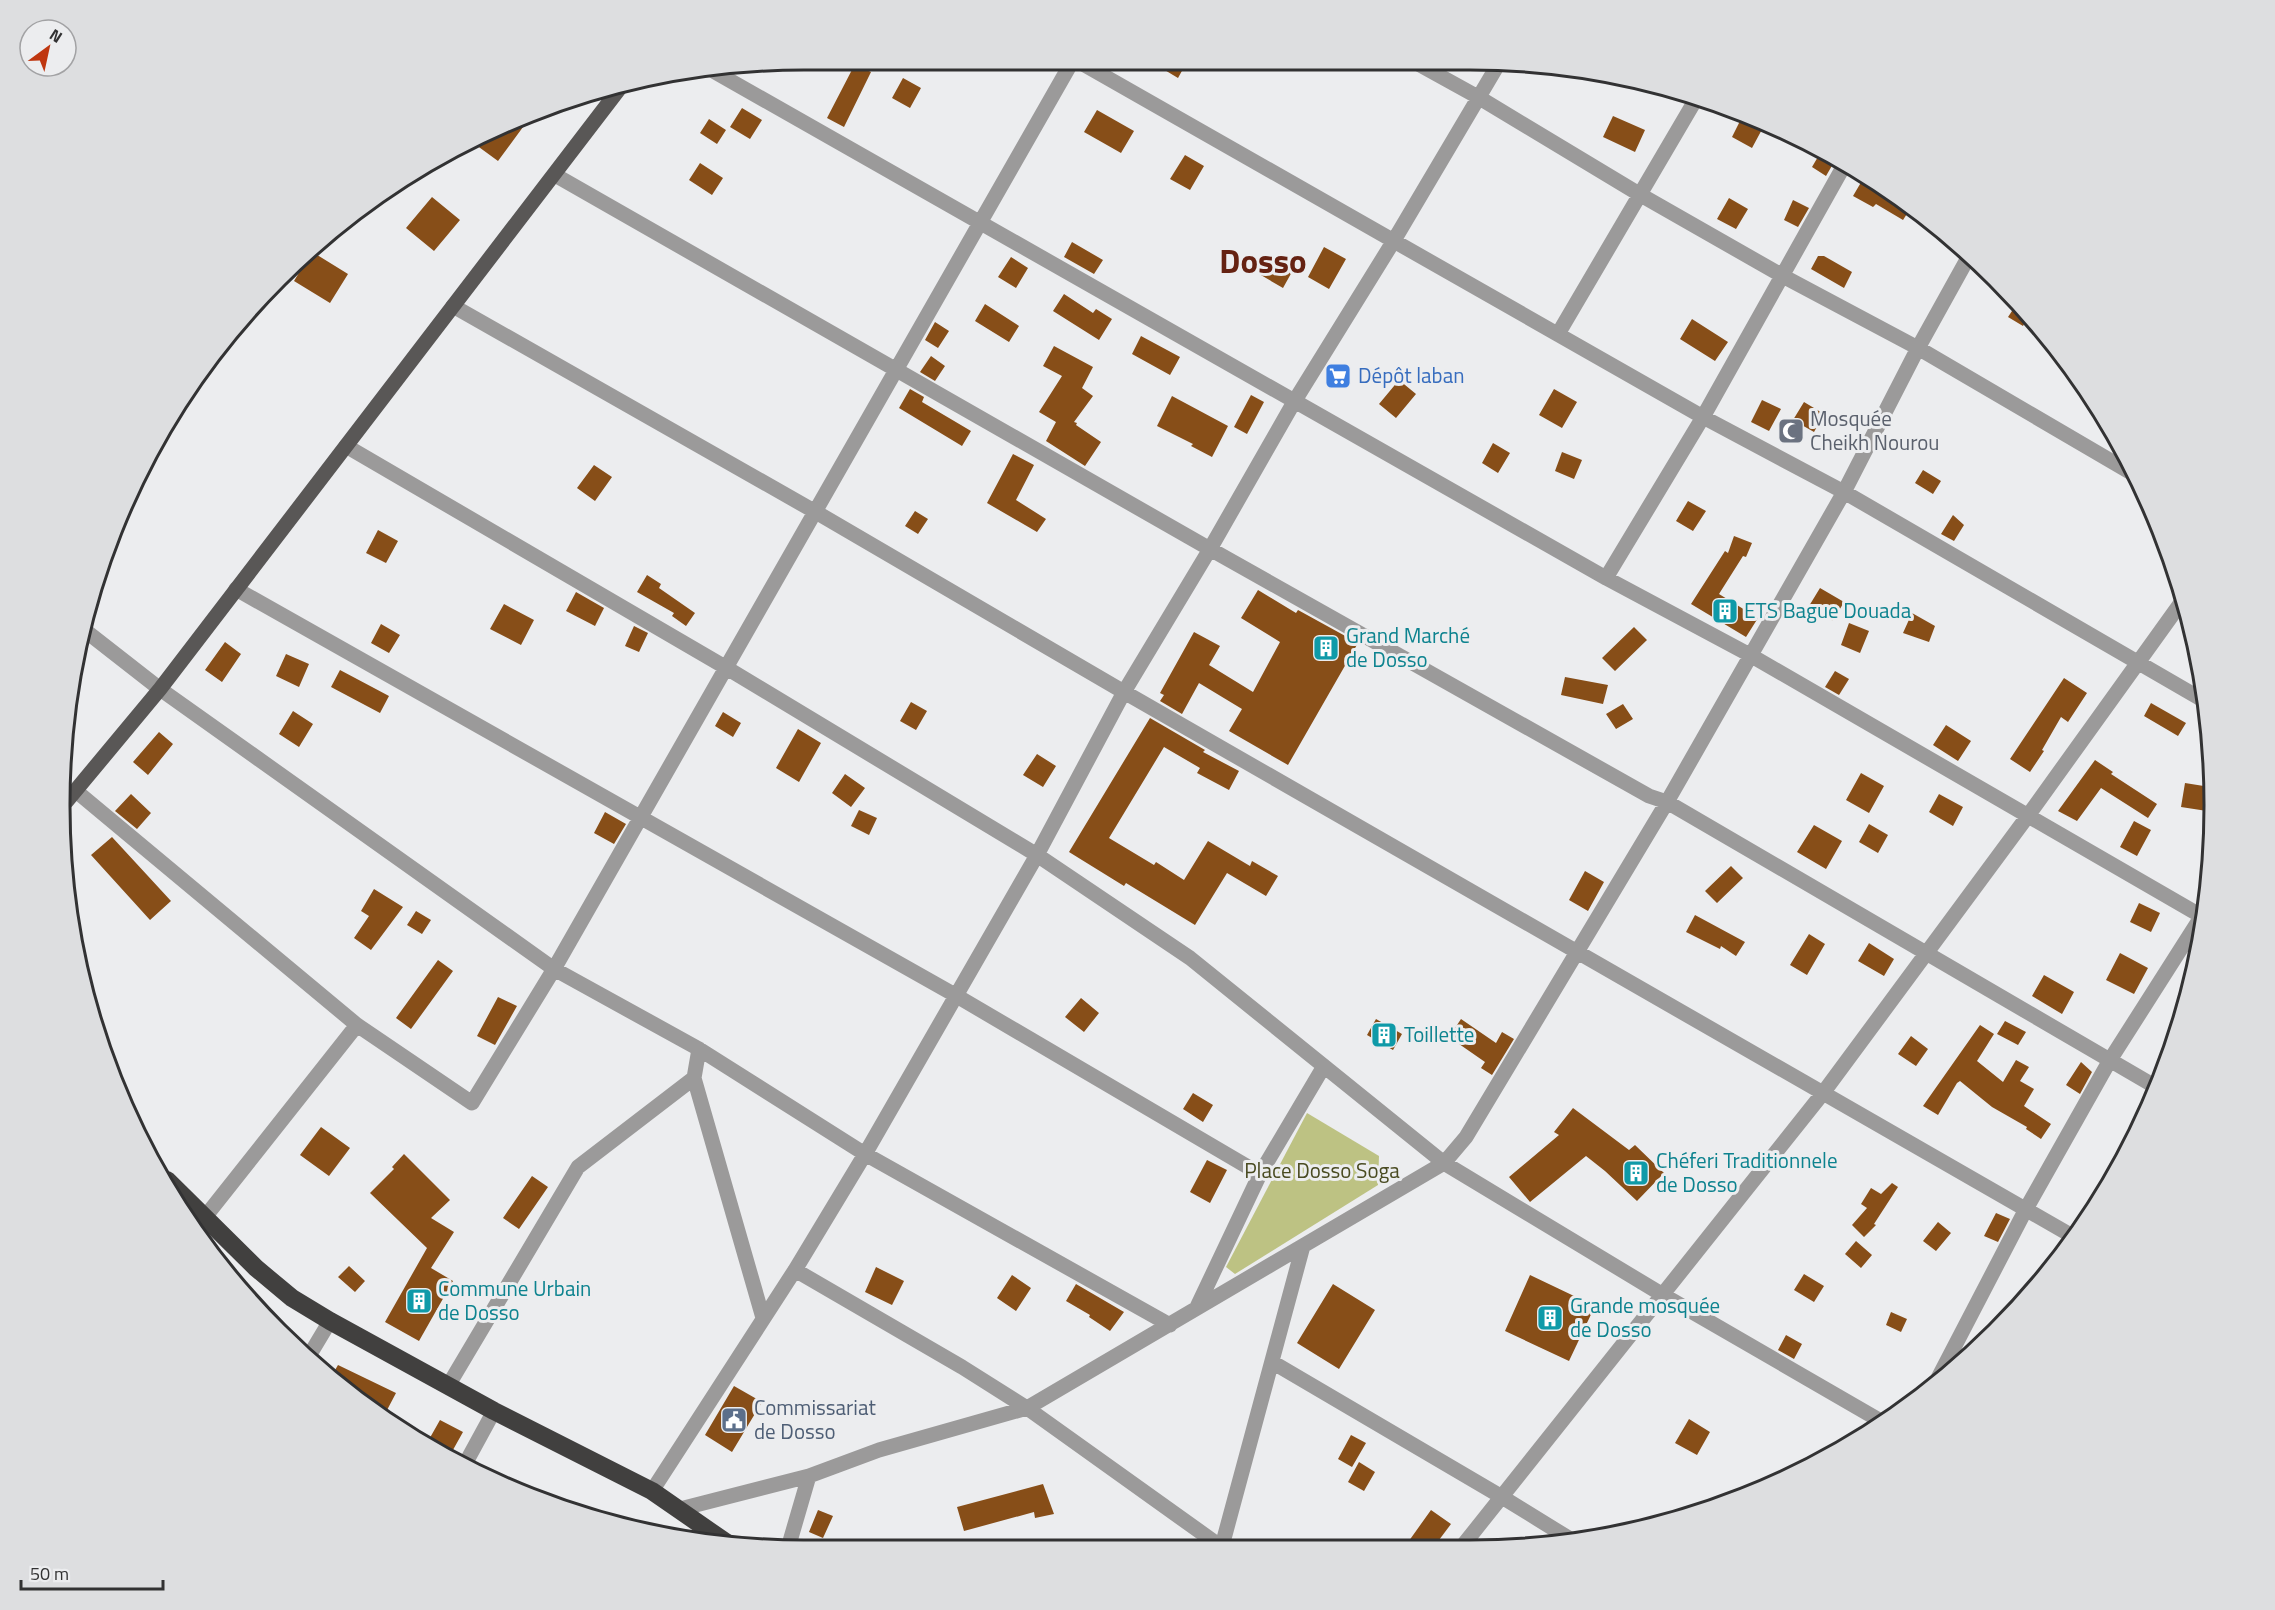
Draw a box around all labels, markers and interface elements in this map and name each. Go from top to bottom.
north arrow [18,18,78,78]
text: N [45,22,67,49]
district label: Dosso [1219,236,1307,286]
place label: Dépôt laban [1358,359,1464,391]
supermarket icon: Dépôt laban [1323,361,1353,391]
place label: Mosquée Cheikh Nourou [1810,402,1940,458]
mosque icon: Mosquée Cheikh Nourou [1776,416,1806,446]
place label: ETS Bague Douada [1744,594,1912,626]
building icon: ETS Bague Douada [1710,596,1740,626]
place label: Grand Marché de Dosso [1346,619,1470,675]
building icon: Grand Marché de Dosso [1311,633,1341,663]
place label: Toillette [1404,1018,1474,1050]
building icon: Toillette [1369,1020,1399,1050]
place label: Chéferi Traditionnele de Dosso [1656,1144,1838,1200]
park label: Place Dosso Soga [1244,1154,1400,1186]
building icon: Chéferi Traditionnele de Dosso [1621,1158,1651,1188]
place label: Commune Urbain de Dosso [438,1272,591,1328]
building icon: Commune Urbain de Dosso [404,1286,434,1316]
place label: Grande mosquée de Dosso [1570,1289,1720,1345]
building icon: Grande mosquée de Dosso [1535,1303,1565,1333]
place label: Commissariat de Dosso [754,1391,876,1447]
public building icon: Commissariat de Dosso [719,1405,749,1435]
scale bar [21,1553,164,1591]
text: 50 m [30,1560,69,1587]

